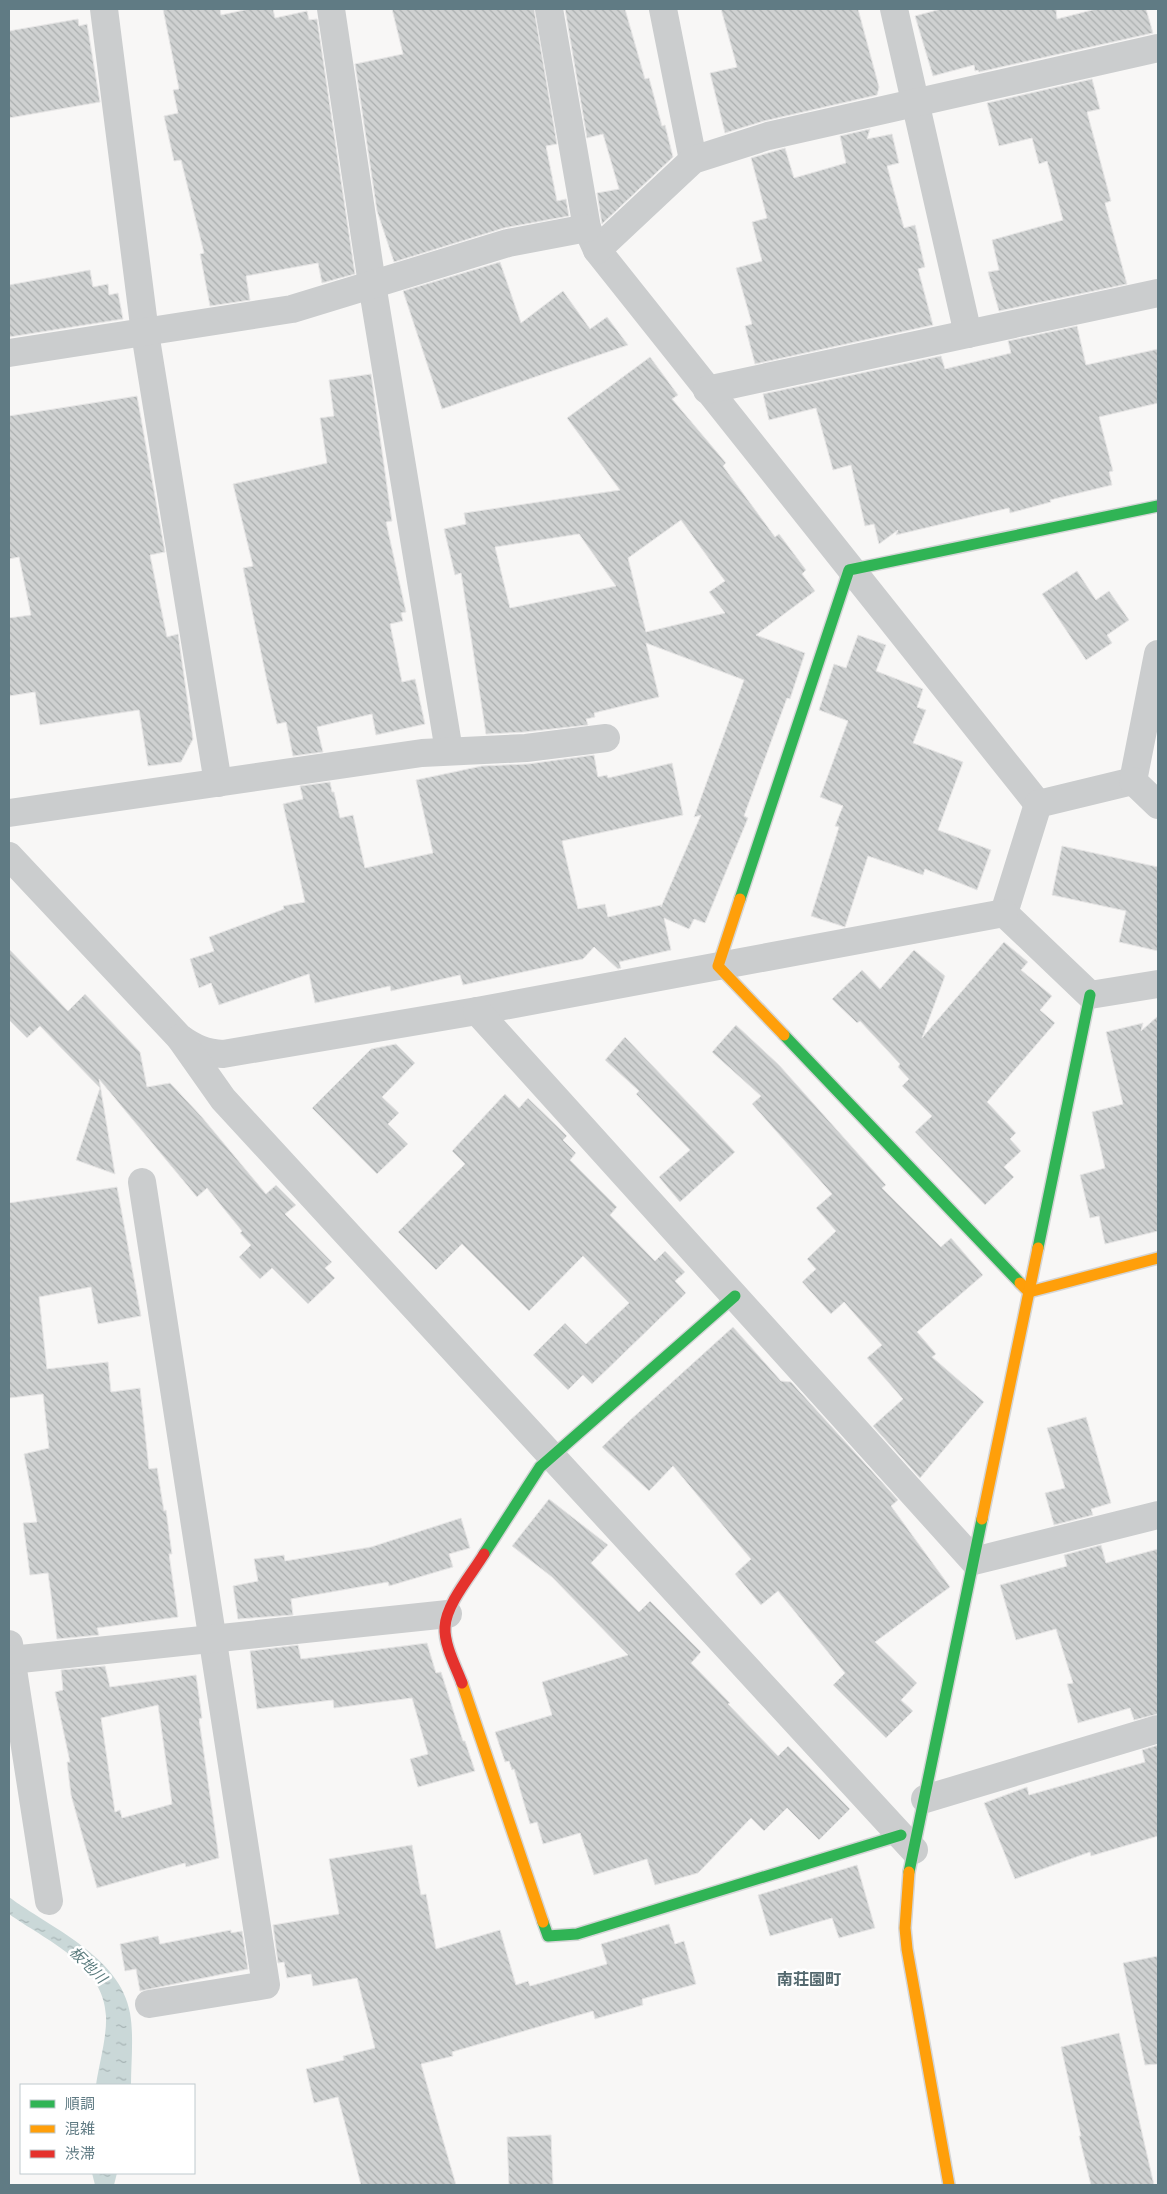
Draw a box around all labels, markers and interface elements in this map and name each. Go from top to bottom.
water label: 板地川 [65,1941,113,1989]
district label: 南荘園町 [777,1968,841,1991]
legend [20,2084,195,2174]
text: 順調 [65,2093,95,2114]
text: 混雑 [65,2118,95,2139]
text: 渋滞 [65,2143,95,2164]

